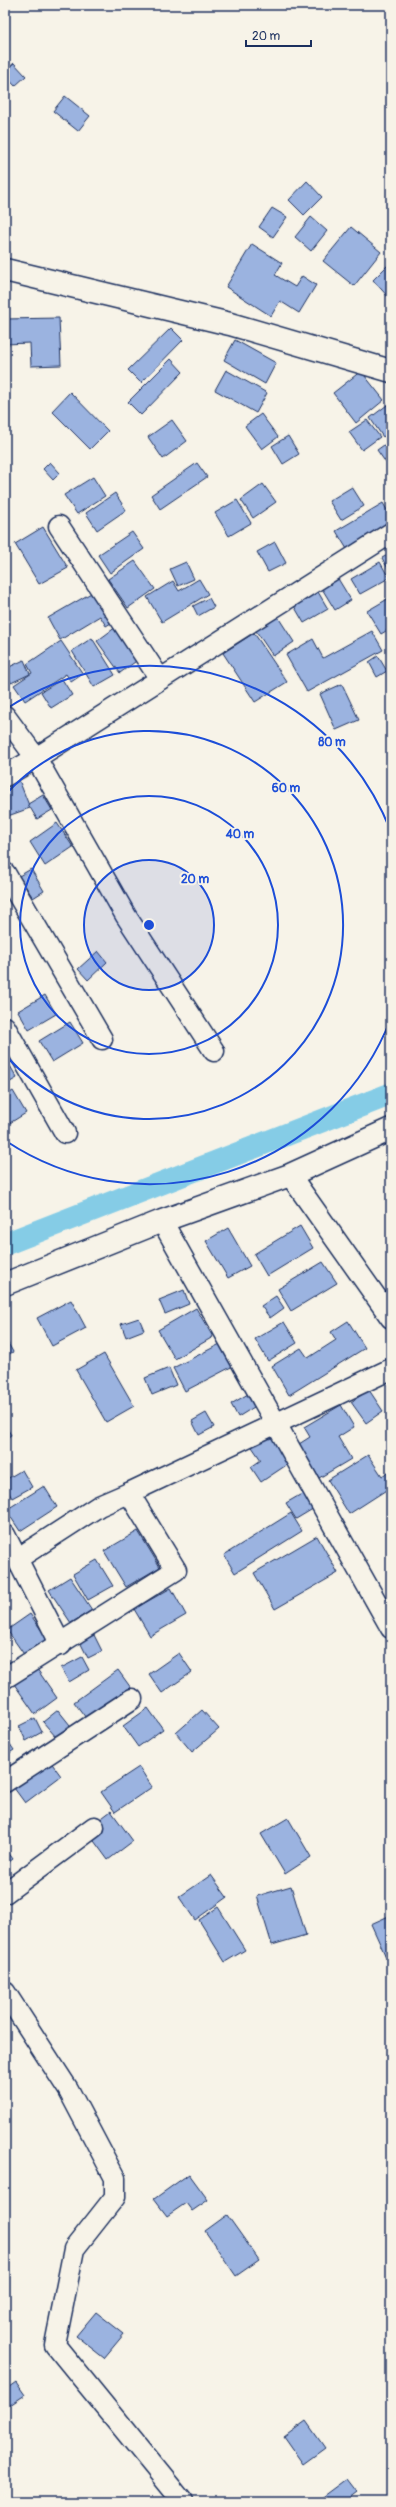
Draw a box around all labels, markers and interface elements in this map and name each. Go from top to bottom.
scale bar [246,22,311,48]
text: 20 m [252,29,281,44]
text: 80 m [318,735,346,750]
text: 60 m [272,781,301,796]
text: 40 m [225,827,255,842]
text: 20 m [181,872,209,887]
centre of rings [142,918,156,932]

